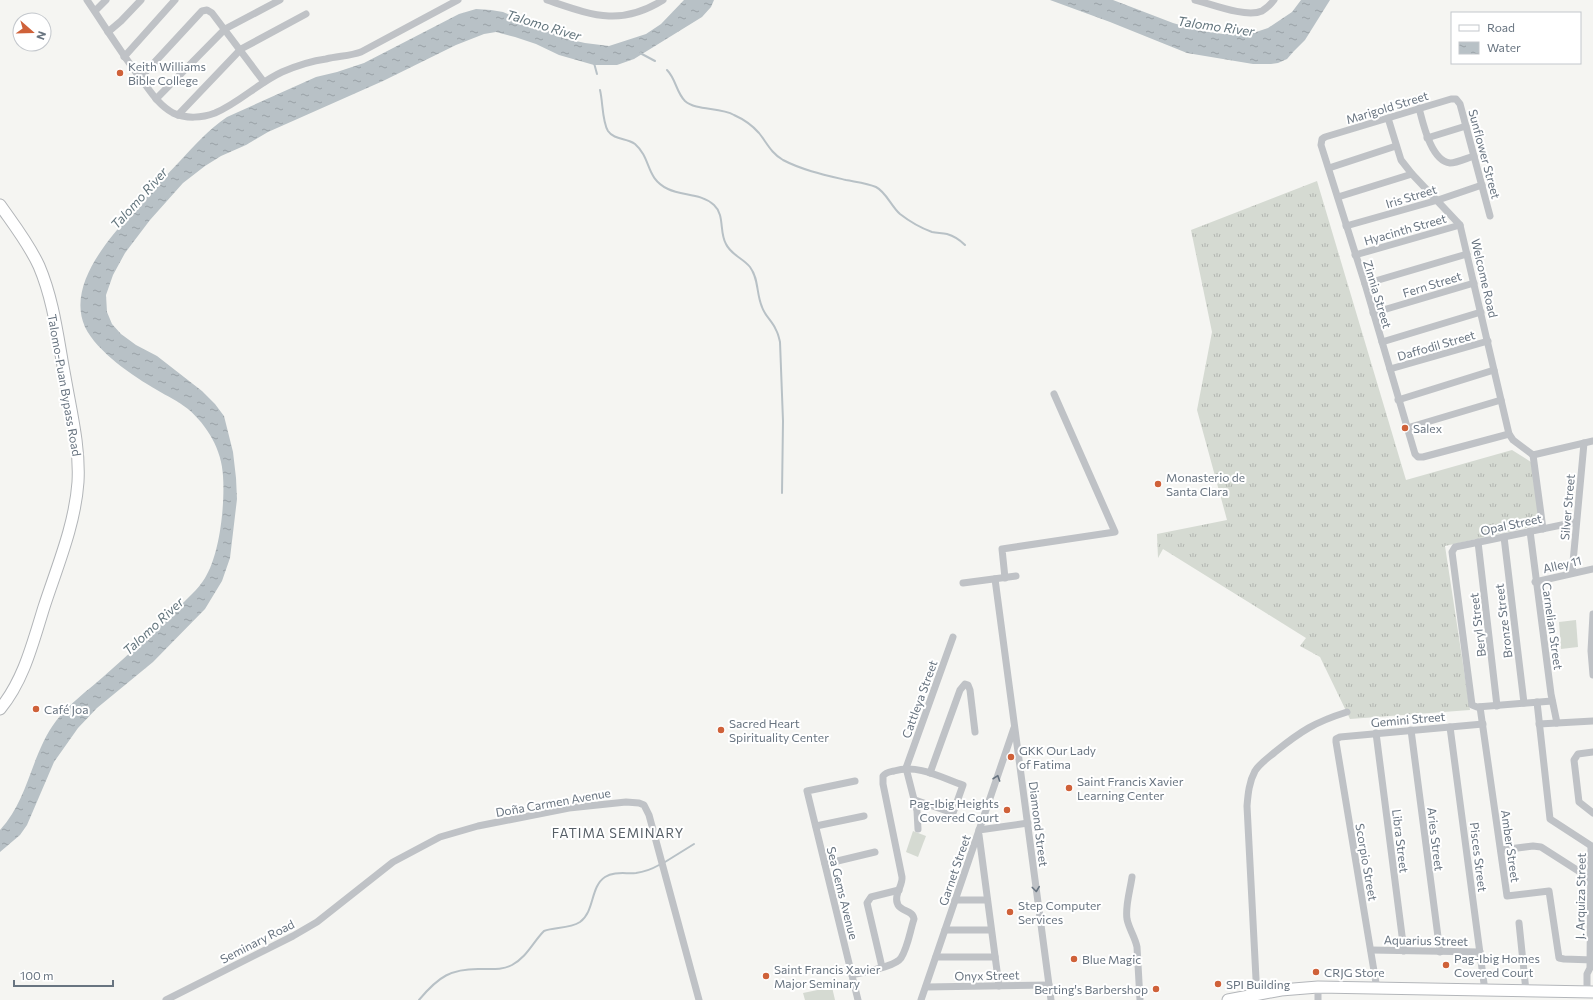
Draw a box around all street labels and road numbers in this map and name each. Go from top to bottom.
street label: Marigold Street [1344,88,1430,126]
street label: Sunflower Street [1466,108,1504,200]
street label: Iris Street [1384,182,1438,210]
street label: Hyacinth Street [1362,210,1448,247]
street label: Welcome Road [1469,237,1501,319]
street label: Zinnia Street [1361,258,1395,330]
street label: Fern Street [1401,268,1463,300]
street label: Talomo-Puan Bypass Road [46,313,84,457]
street label: Daffodil Street [1395,327,1477,363]
street label: Silver Street [1557,473,1577,541]
street label: Opal Street [1479,511,1543,537]
street label: Alley 11 [1541,553,1583,575]
street label: Carnelian Street [1540,581,1566,671]
street label: Bronze Street [1491,583,1515,659]
street label: Beryl Street [1466,592,1488,658]
street label: Cattleya Street [898,658,940,740]
street label: Gemini Street [1370,709,1446,729]
street label: Diamond Street [1027,781,1051,868]
street label: Doña Carmen Avenue [494,785,612,819]
street label: Aries Street [1425,806,1447,872]
street label: Libra Street [1390,808,1412,874]
street label: Amber Street [1499,809,1523,883]
street label: Pisces Street [1468,821,1490,893]
street label: Scorpio Street [1353,822,1381,902]
street label: Garnet Street [935,833,973,907]
street label: Sea Gems Avenue [825,845,861,941]
street label: J. Arquiza Street [1572,852,1589,940]
street label: Seminary Road [218,916,297,966]
street label: Aquarius Street [1384,932,1468,948]
street label: Onyx Street [954,967,1020,983]

